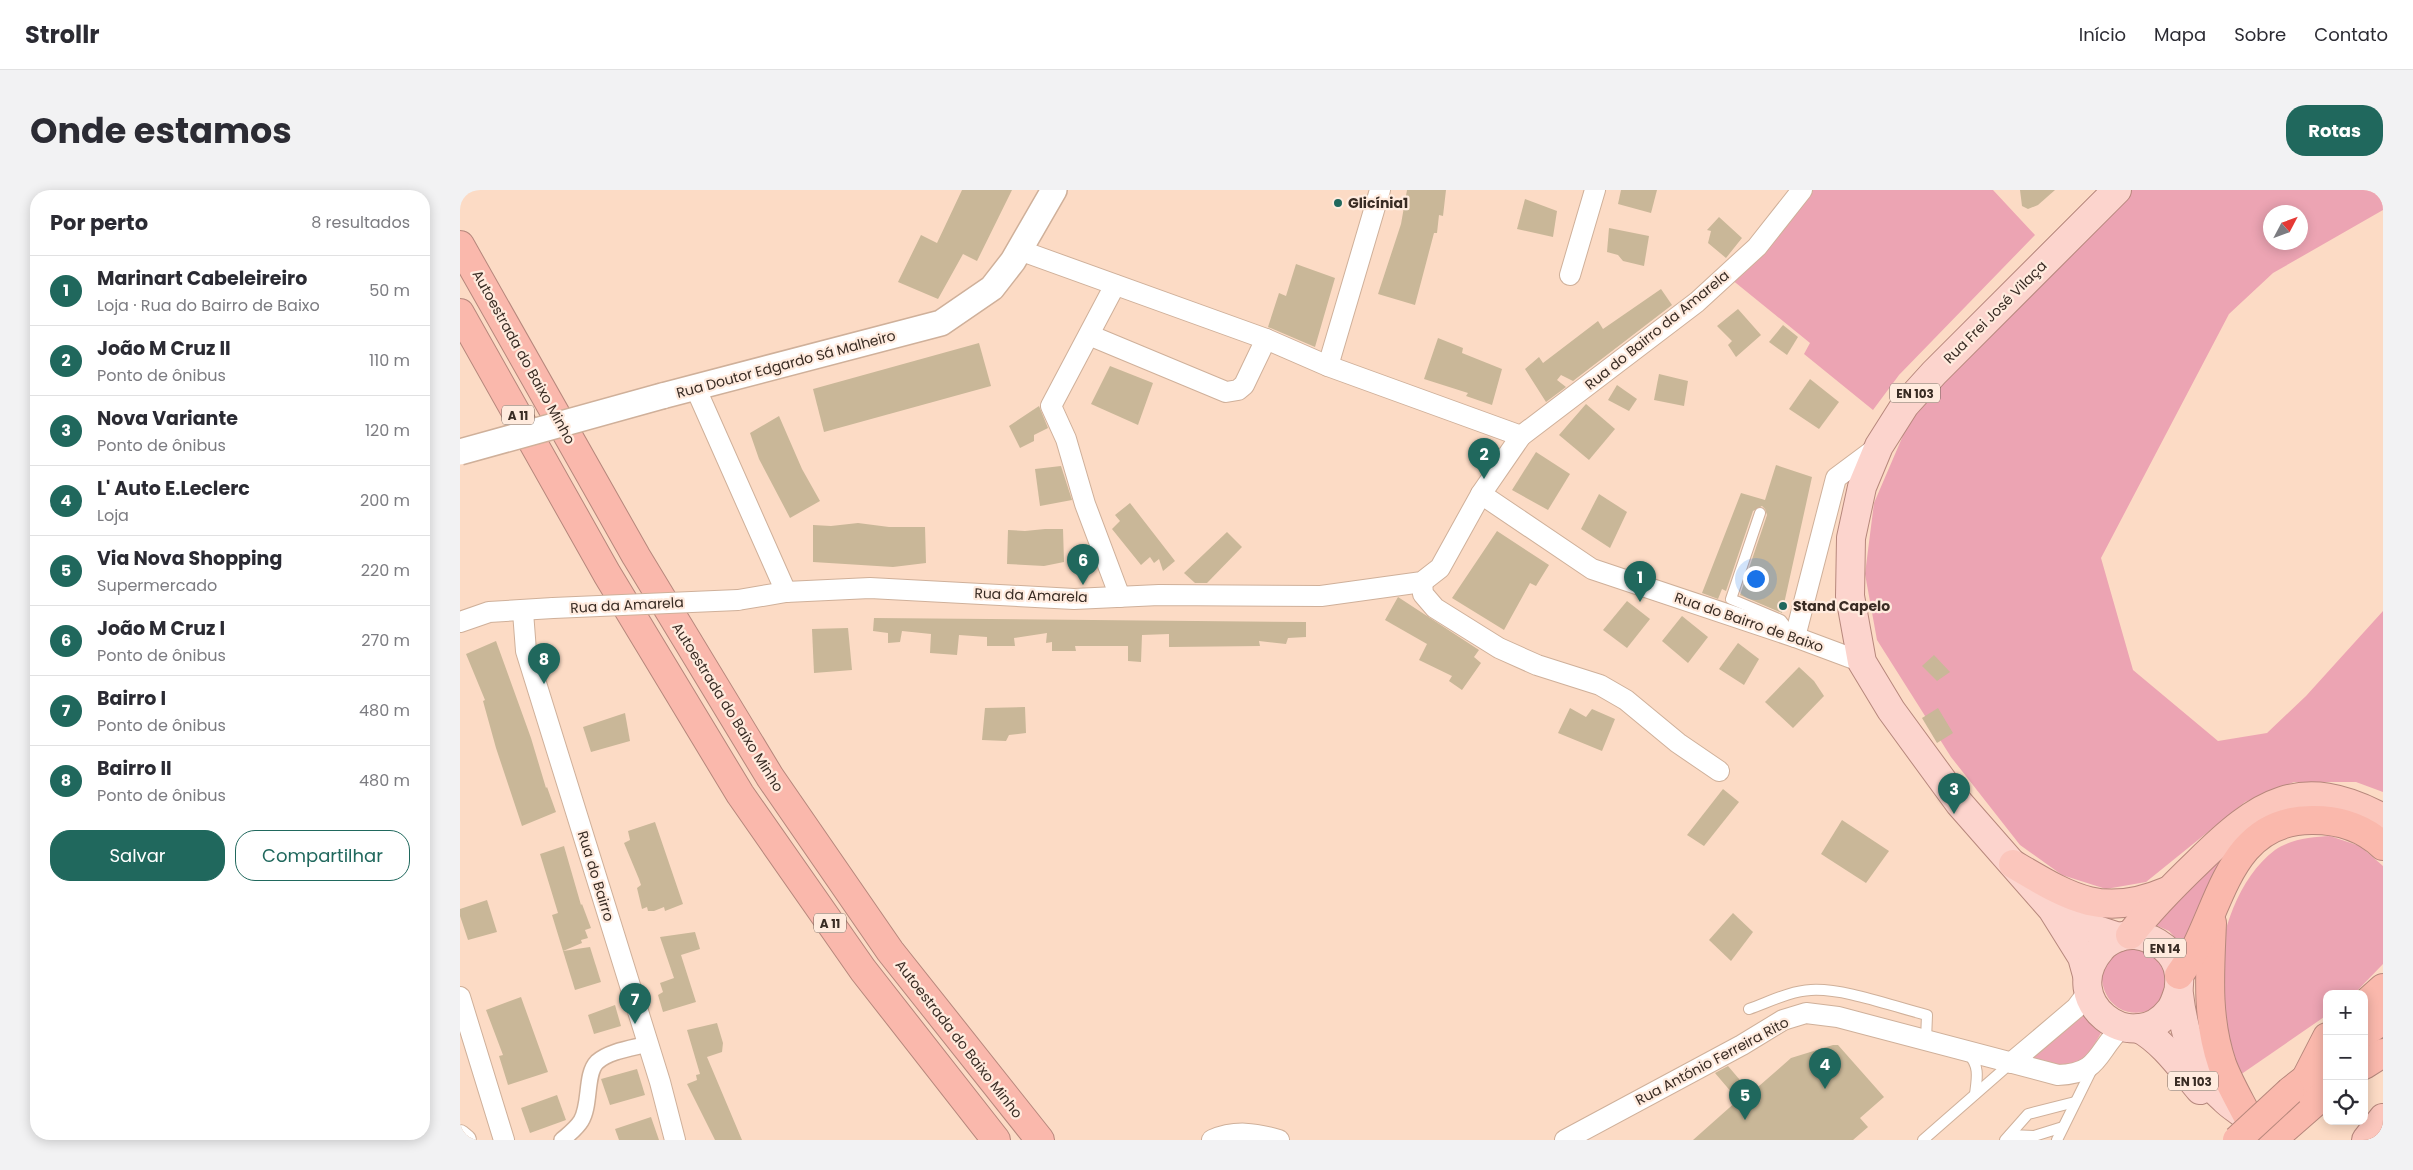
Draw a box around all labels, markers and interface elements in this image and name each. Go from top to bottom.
text: Strollr [25,18,100,51]
text: Início [2079,22,2126,47]
text: Mapa [2154,22,2206,47]
text: Sobre [2234,22,2286,47]
text: Contato [2314,22,2388,47]
button: Rotas [2286,105,2383,156]
text: Onde estamos [30,106,292,155]
place label: Glicínia1 [1348,193,1408,213]
marker: Glicínia1 [1332,197,1344,209]
north arrow [2263,205,2308,250]
text: Por perto [50,208,148,237]
text: 8 resultados [311,211,410,234]
street label: Rua Frei José Vilaça [1939,256,2051,368]
text: Marinart Cabeleireiro [97,265,307,292]
street label: Autoestrada do Baixo Minho [468,266,580,448]
street label: Rua do Bairro da Amarela [1581,266,1733,394]
text: 1 [63,279,69,302]
text: 50 m [369,279,410,302]
text: Loja · Rua do Bairro de Baixo [97,294,320,317]
street label: Rua Doutor Edgardo Sá Malheiro [674,325,898,403]
text: João M Cruz II [97,335,231,362]
text: 2 [61,349,71,372]
text: 110 m [369,349,410,372]
text: Ponto de ônibus [97,364,226,387]
road number: EN 103 [1890,384,1940,402]
text: Nova Variante [97,405,238,432]
road number: A 11 [502,406,534,424]
text: 3 [61,419,71,442]
text: 120 m [365,419,410,442]
text: Ponto de ônibus [97,434,226,457]
pin: 2 [1468,438,1500,479]
text: L' Auto E.Leclerc [97,475,250,502]
text: 4 [61,489,71,512]
text: 200 m [360,489,410,512]
text: Loja [97,504,129,527]
pin: 6 [1067,544,1099,585]
text: Via Nova Shopping [97,545,282,572]
text: 5 [61,559,71,582]
text: 220 m [361,559,410,582]
pin: 1 [1624,561,1656,602]
your location [1743,566,1769,592]
text: Supermercado [97,574,217,597]
street label: Rua da Amarela [974,583,1088,607]
street label: Rua do Bairro de Baixo [1672,587,1826,657]
street label: Rua da Amarela [570,592,684,618]
place label: Stand Capelo [1793,596,1890,616]
marker: Stand Capelo [1777,600,1789,612]
text: João M Cruz I [97,615,225,642]
street label: Autoestrada do Baixo Minho [668,618,789,796]
text: 6 [61,629,71,652]
text: 270 m [361,629,410,652]
pin: 8 [528,643,560,684]
text: Ponto de ônibus [97,644,226,667]
text: Bairro I [97,685,166,712]
text: 7 [62,699,70,722]
text: 480 m [359,699,410,722]
text: Ponto de ônibus [97,714,226,737]
text: Bairro II [97,755,172,782]
text: 8 [61,769,71,792]
text: 480 m [359,769,410,792]
pin: 3 [1938,773,1970,814]
text: Ponto de ônibus [97,784,226,807]
street label: Rua do Bairro [573,828,619,924]
button: Salvar [50,830,225,881]
button: Compartilhar [235,830,410,881]
road number: A 11 [814,914,846,932]
road number: EN 14 [2144,938,2186,958]
street label: Autoestrada do Baixo Minho [891,955,1027,1123]
pin: 7 [619,983,651,1024]
map controls [2323,990,2368,1125]
button: + [2323,990,2368,1035]
street label: Rua António Ferreira Rito [1632,1012,1792,1110]
button: − [2323,1035,2368,1080]
pin: 4 [1809,1048,1841,1089]
road number: EN 103 [2168,1071,2218,1090]
pin: 5 [1729,1079,1761,1120]
button: locate [2323,1080,2368,1125]

